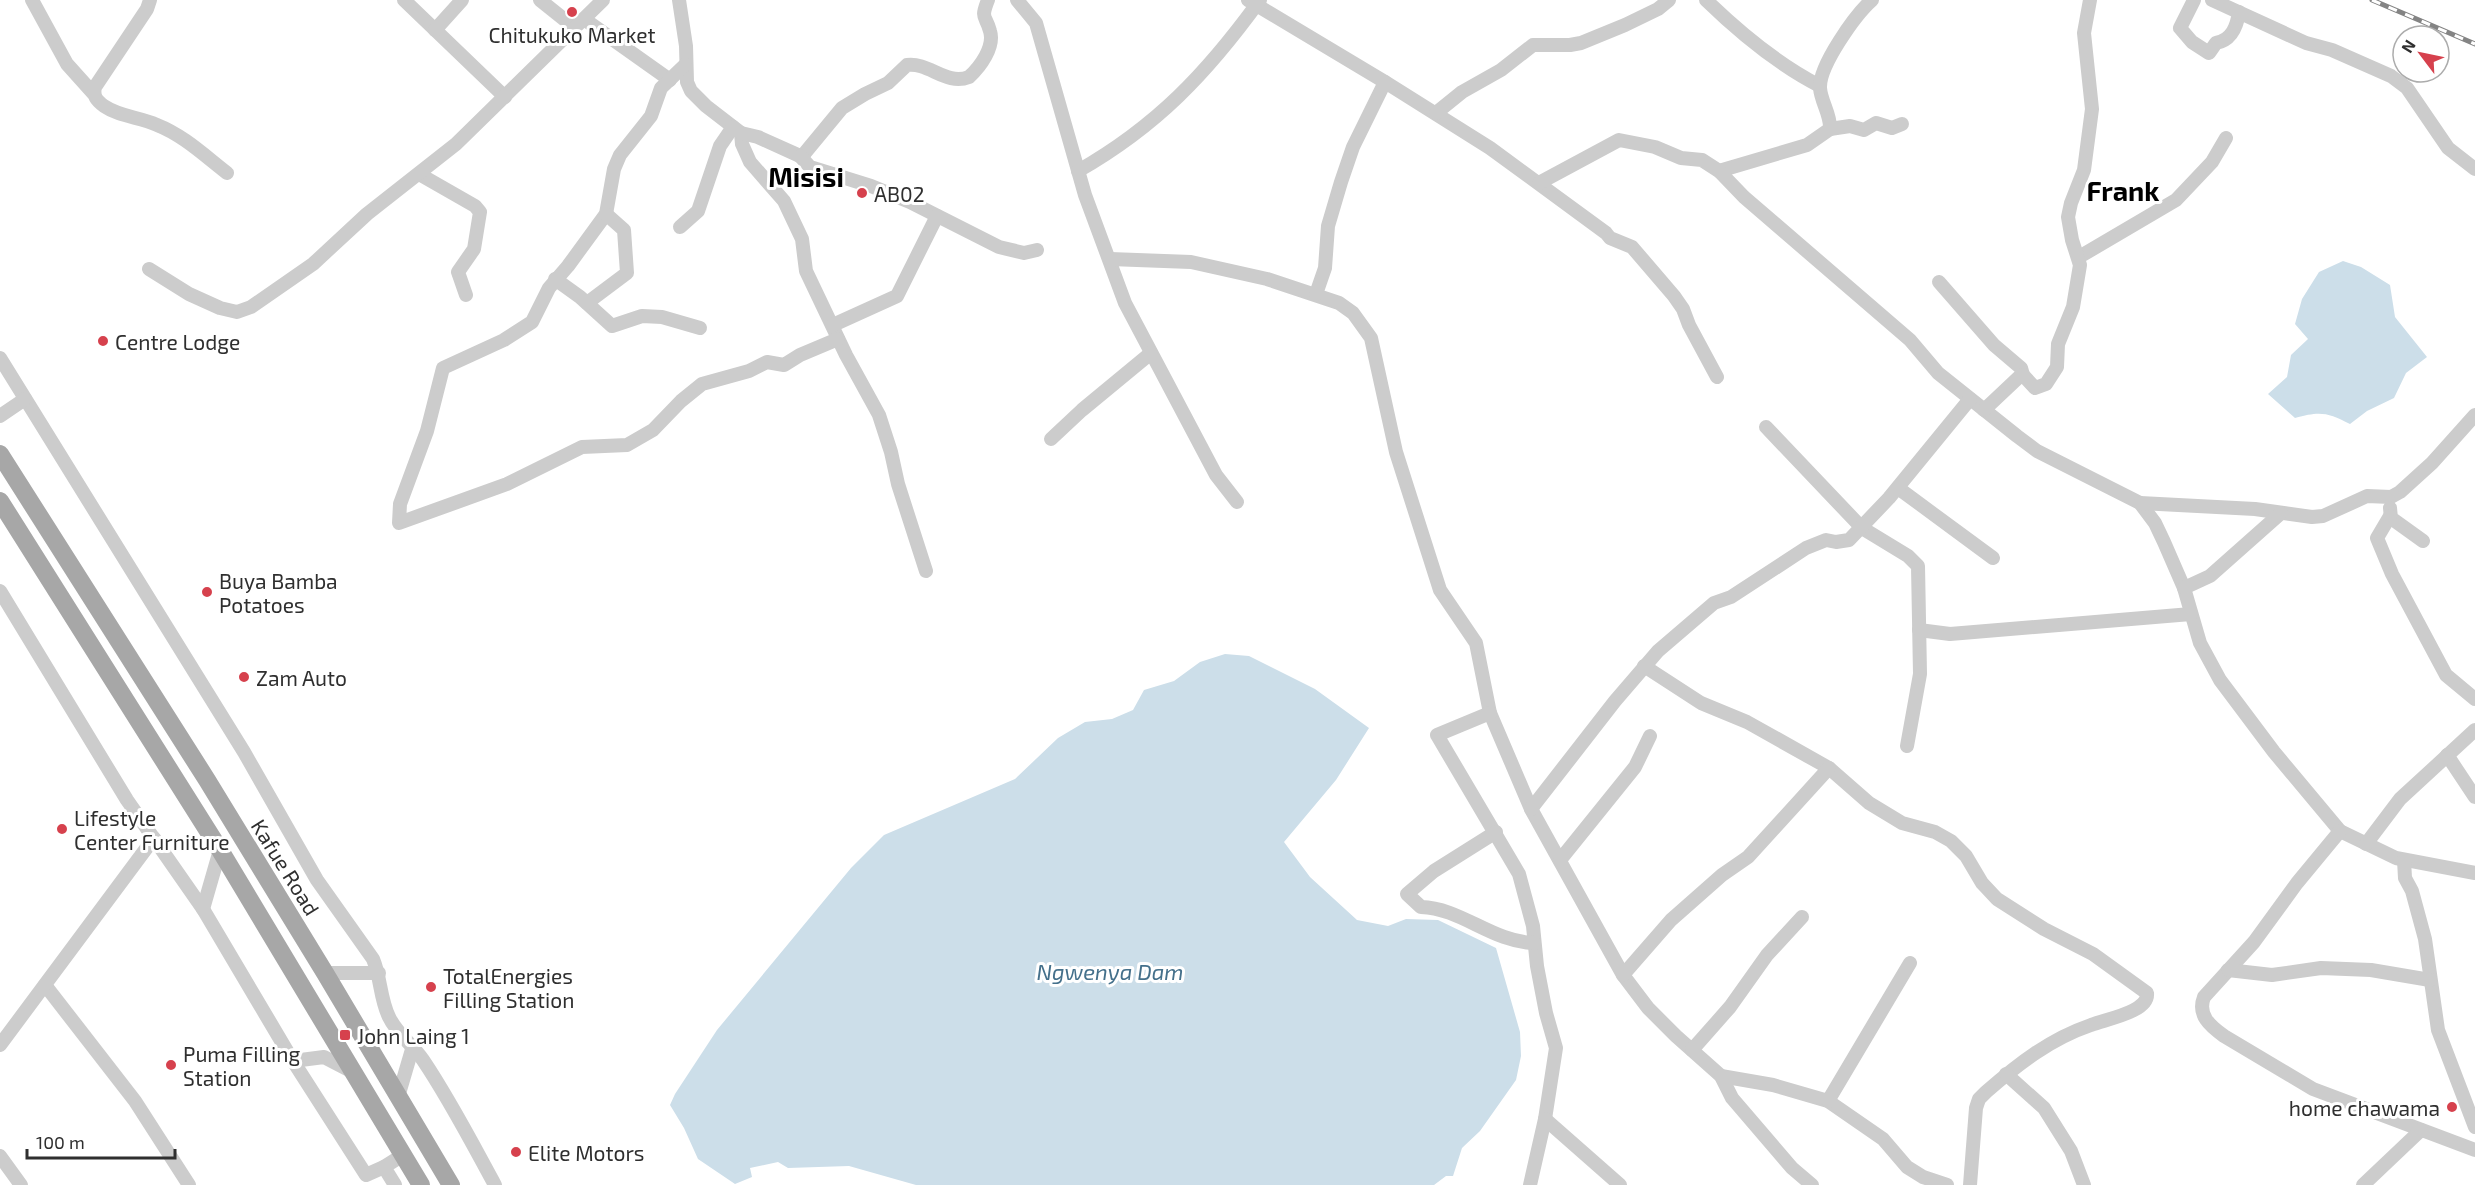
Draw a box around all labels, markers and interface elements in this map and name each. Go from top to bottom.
marker: Chitukuko Market [565,5,579,19]
place label: Chitukuko Market [488,22,656,47]
north arrow [2391,24,2451,84]
text: N [2397,36,2419,56]
district label: Misisi [768,160,844,192]
district label: Frank [2087,174,2159,206]
place label: AB02 [874,181,925,206]
marker: AB02 [855,186,869,200]
place label: Centre Lodge [115,329,240,354]
marker: Centre Lodge [96,334,110,348]
place label: Buya Bamba Potatoes [219,568,338,617]
marker: Buya Bamba Potatoes [200,585,214,599]
place label: Zam Auto [256,665,347,690]
marker: Zam Auto [237,670,251,684]
place label: Lifestyle Center Furniture [74,805,230,854]
street label: Kafue Road [247,814,325,920]
marker: Lifestyle Center Furniture [55,822,69,836]
water label: Ngwenya Dam [1036,958,1184,985]
place label: TotalEnergies Filling Station [443,963,574,1012]
marker: TotalEnergies Filling Station [424,980,438,994]
place label: John Laing 1 [357,1023,470,1048]
marker: John Laing 1 [338,1028,352,1042]
place label: Puma Filling Station [183,1041,300,1090]
marker: Puma Filling Station [164,1058,178,1072]
place label: home chawama [2289,1095,2440,1120]
marker: home chawama [2445,1100,2459,1114]
scale bar [27,1122,176,1160]
text: 100 m [36,1131,85,1153]
place label: Elite Motors [528,1140,645,1165]
marker: Elite Motors [509,1145,523,1159]

